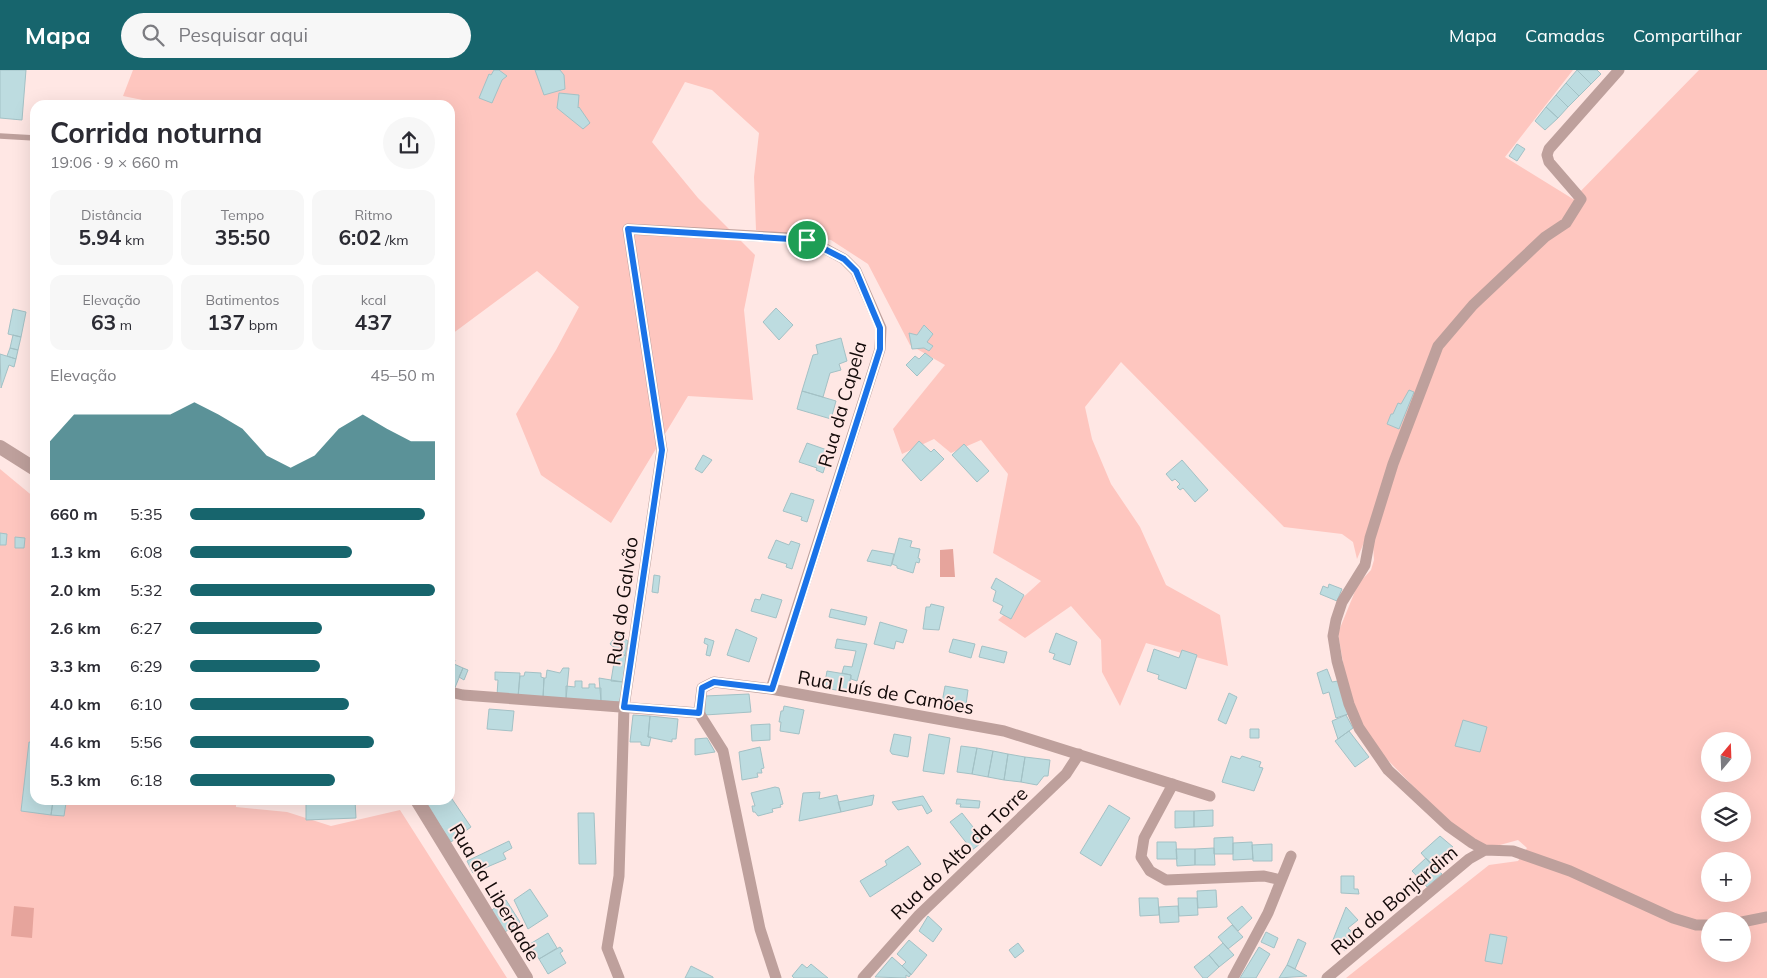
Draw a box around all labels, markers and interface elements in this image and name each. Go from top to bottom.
search box [121,13,471,58]
text: Mapa [25,20,91,50]
icon: search [139,21,167,49]
text: Pesquisar aqui [179,23,308,47]
text: Mapa [1449,24,1497,47]
text: Camadas [1525,24,1605,47]
text: Compartilhar [1633,24,1742,47]
text: Corrida noturna [50,115,262,150]
button: share [383,117,435,169]
text: 19:06 · 9 × 660 m [50,152,179,172]
text: Distância [81,206,142,224]
text: Tempo [221,206,264,224]
text: Ritmo [354,206,393,224]
pin [786,219,828,261]
text: 5.94 [78,224,121,250]
text: 35:50 [215,224,270,250]
text: 6:02 [338,224,381,250]
icon: arrive [793,226,821,254]
text: km [121,231,145,249]
text: /km [381,231,409,249]
text: Elevação [82,291,141,309]
text: Batimentos [205,291,280,309]
text: kcal [361,291,386,309]
text: 63 [91,309,116,335]
text: 137 [207,309,245,335]
text: 437 [355,309,392,335]
text: m [116,316,132,334]
text: bpm [245,316,278,334]
street label: Rua da Capela [813,338,871,470]
text: Elevação [50,365,116,385]
text: 45–50 m [370,365,435,385]
text: 660 m [50,504,98,524]
text: 5:35 [130,504,162,524]
street label: Rua do Galvão [601,535,643,667]
text: 1.3 km [50,542,101,562]
text: 6:08 [130,542,162,562]
text: 2.0 km [50,580,101,600]
text: 5:32 [130,580,162,600]
text: 2.6 km [50,618,101,638]
text: 6:27 [130,618,162,638]
text: 3.3 km [50,656,101,676]
text: 6:29 [130,656,162,676]
street label: Rua Luís de Camões [796,665,976,719]
text: 4.0 km [50,694,101,714]
text: 6:10 [130,694,162,714]
text: 4.6 km [50,732,101,752]
text: 5:56 [130,732,162,752]
north arrow [1701,732,1751,782]
map controls [1701,732,1751,962]
text: 5.3 km [50,770,101,790]
text: 6:18 [130,770,162,790]
street label: Rua do Alto da Torre [886,781,1032,925]
button: layers [1701,792,1751,842]
street label: Rua da Liberdade [445,819,545,965]
street label: Rua do Bonjardim [1326,840,1462,960]
button: + [1701,852,1751,902]
button: − [1701,912,1751,962]

